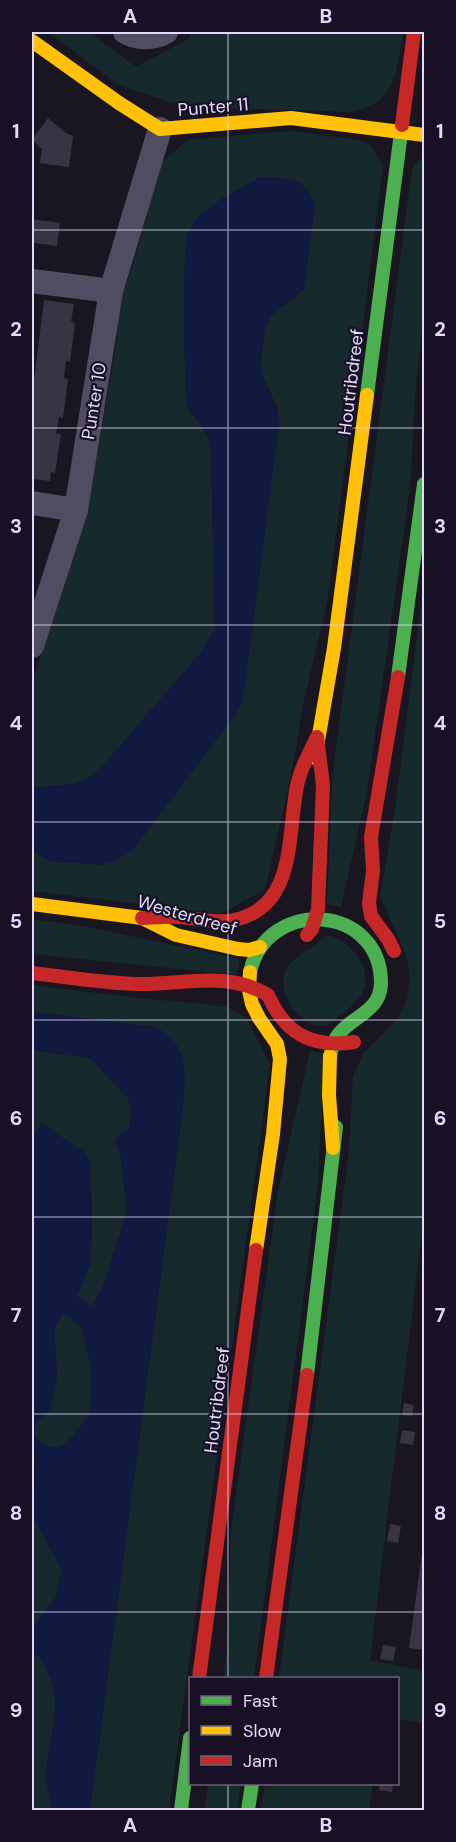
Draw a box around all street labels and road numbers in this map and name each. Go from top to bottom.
street label: Punter 11 [177,92,249,122]
street label: Houtribdreef [333,328,369,436]
street label: Punter 10 [76,361,112,441]
street label: Westerdreef [134,889,240,941]
street label: Houtribdreef [199,1346,235,1454]

